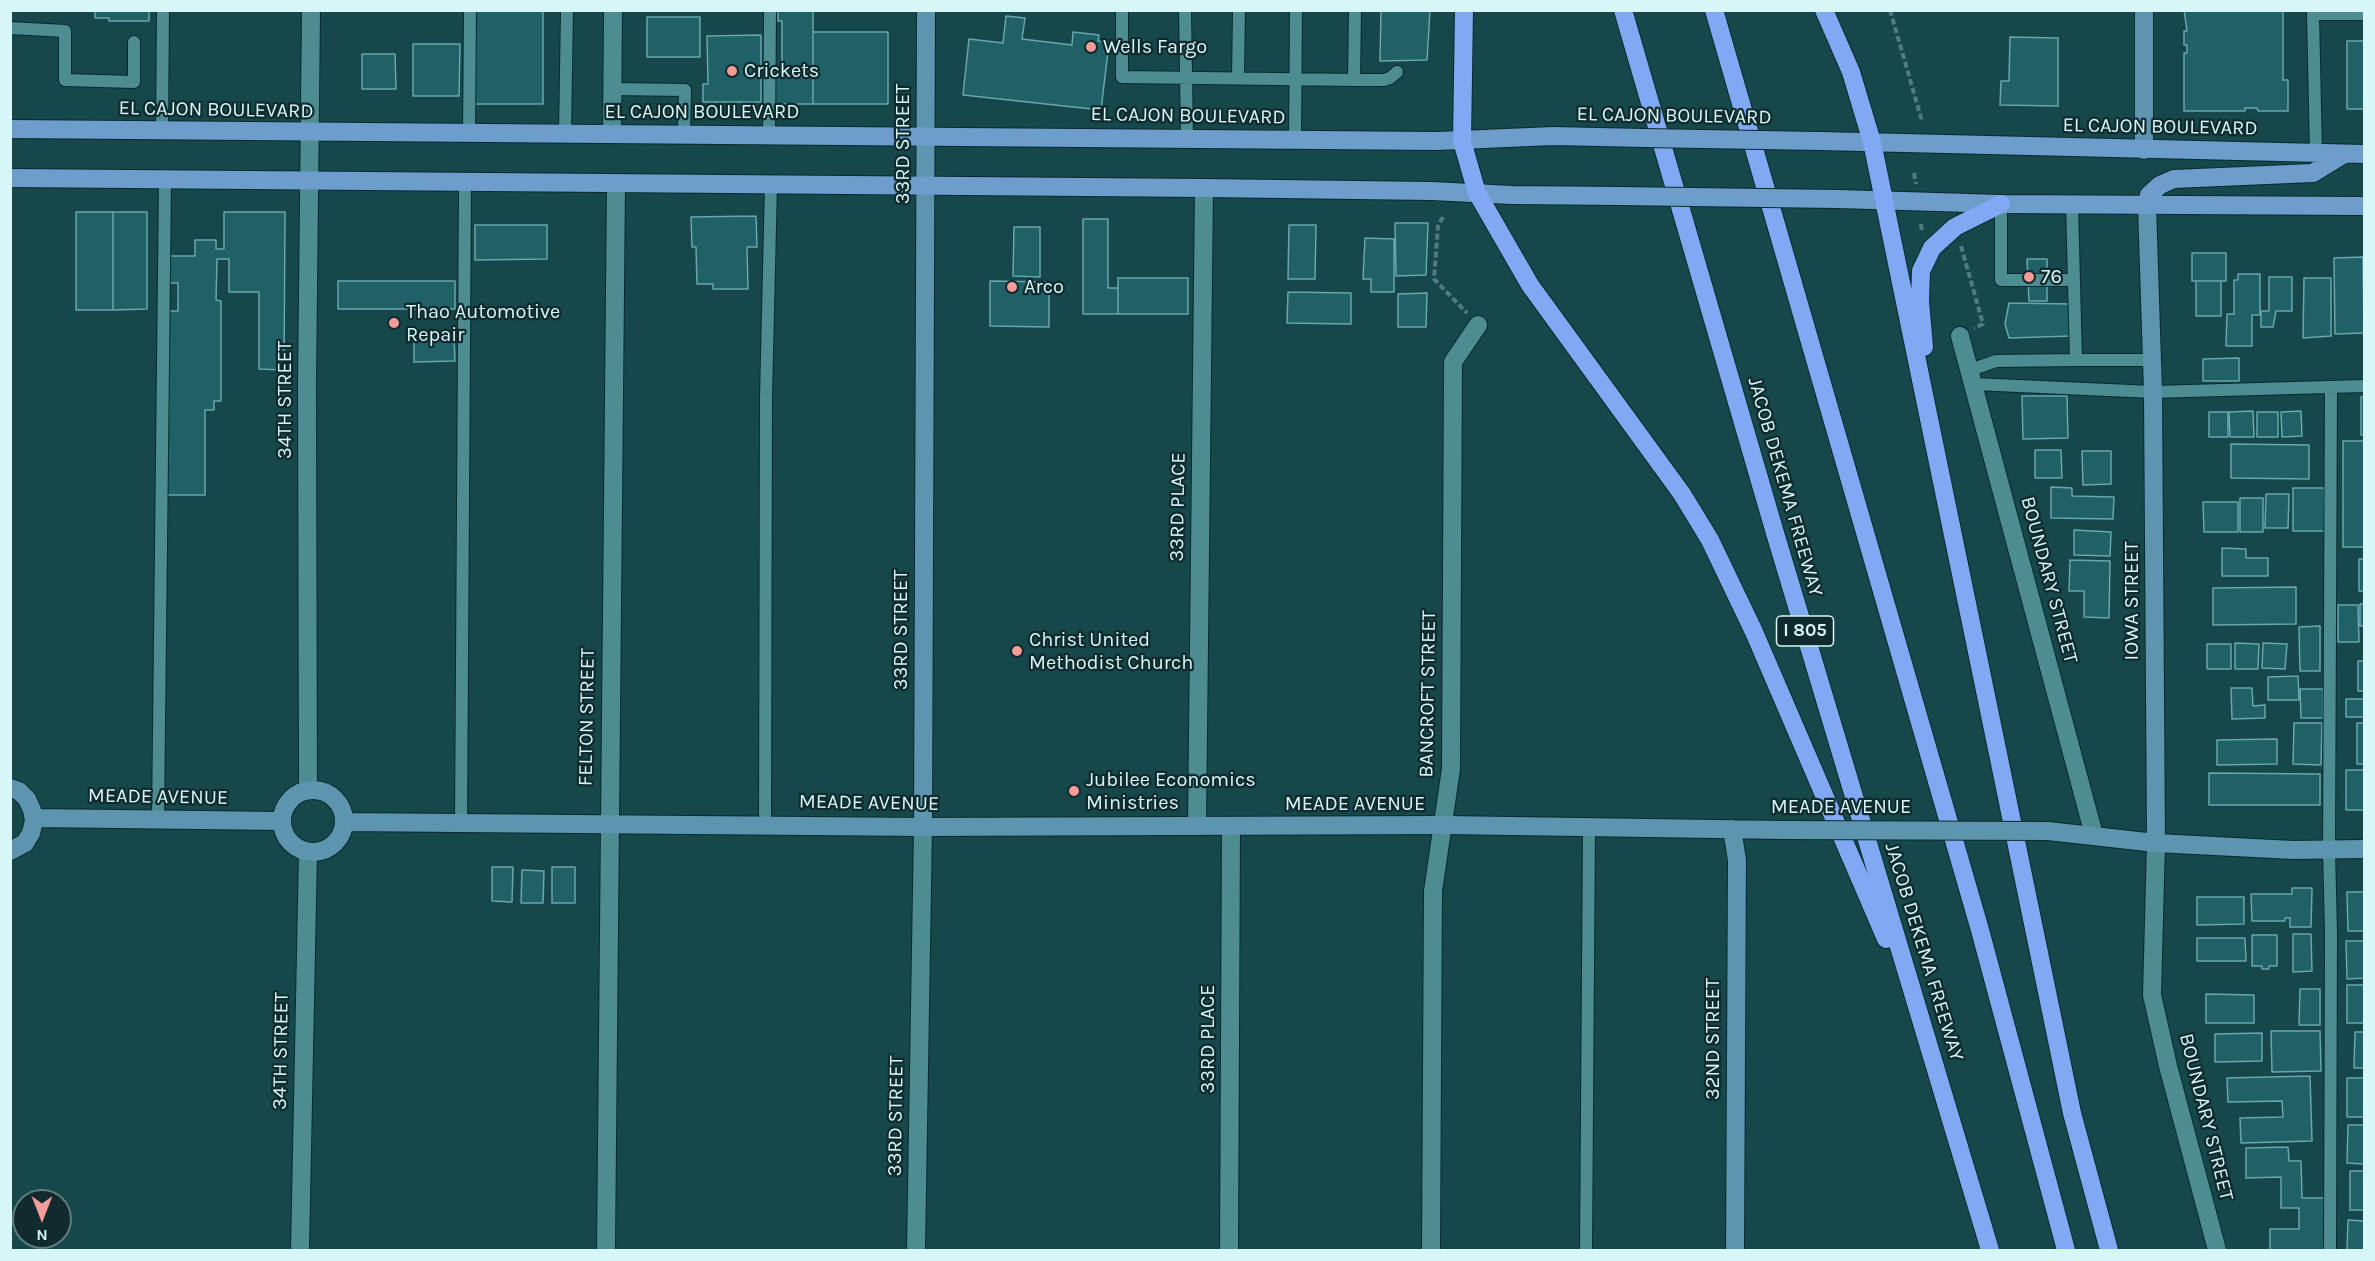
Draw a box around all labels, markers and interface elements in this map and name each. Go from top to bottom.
place label: Wells Fargo [1103,35,1207,59]
marker: Wells Fargo [1084,40,1098,54]
place label: Crickets [744,59,819,83]
marker: Crickets [725,64,739,78]
street label: 33RD STREET [891,84,915,204]
street label: EL CAJON BOULEVARD [118,96,314,124]
street label: EL CAJON BOULEVARD [604,100,800,124]
street label: EL CAJON BOULEVARD [1090,102,1286,130]
street label: EL CAJON BOULEVARD [1576,102,1772,130]
street label: EL CAJON BOULEVARD [2062,113,2258,141]
place label: 76 [2041,265,2062,289]
marker: 76 [2022,270,2036,284]
place label: Arco [1024,275,1064,299]
marker: Arco [1005,280,1019,294]
place label: Thao Automotive Repair [406,300,560,347]
marker: Thao Automotive Repair [387,316,401,330]
street label: 34TH STREET [273,341,297,459]
street label: JACOB DEKEMA FREEWAY [1742,374,1828,600]
street label: 33RD PLACE [1165,452,1191,562]
street label: BOUNDARY STREET [2015,494,2083,666]
street label: IOWA STREET [2120,542,2144,660]
street label: 33RD STREET [889,570,913,690]
street label: BANCROFT STREET [1415,610,1441,778]
road number: I 805 [1776,616,1834,646]
place label: Christ United Methodist Church [1029,628,1193,675]
marker: Christ United Methodist Church [1010,644,1024,658]
street label: FELTON STREET [574,648,600,786]
place label: Jubilee Economics Ministries [1086,768,1256,815]
street label: MEADE AVENUE [88,784,228,810]
marker: Jubilee Economics Ministries [1067,784,1081,798]
street label: MEADE AVENUE [799,790,939,816]
street label: MEADE AVENUE [1285,792,1425,816]
street label: MEADE AVENUE [1771,795,1911,819]
street label: JACOB DEKEMA FREEWAY [1879,840,1969,1064]
street label: 32ND STREET [1701,978,1725,1100]
street label: 33RD PLACE [1196,984,1220,1094]
street label: 34TH STREET [268,992,294,1110]
street label: BOUNDARY STREET [2174,1031,2238,1203]
street label: 33RD STREET [883,1055,909,1177]
north arrow [12,1189,72,1249]
text: N [36,1226,48,1245]

